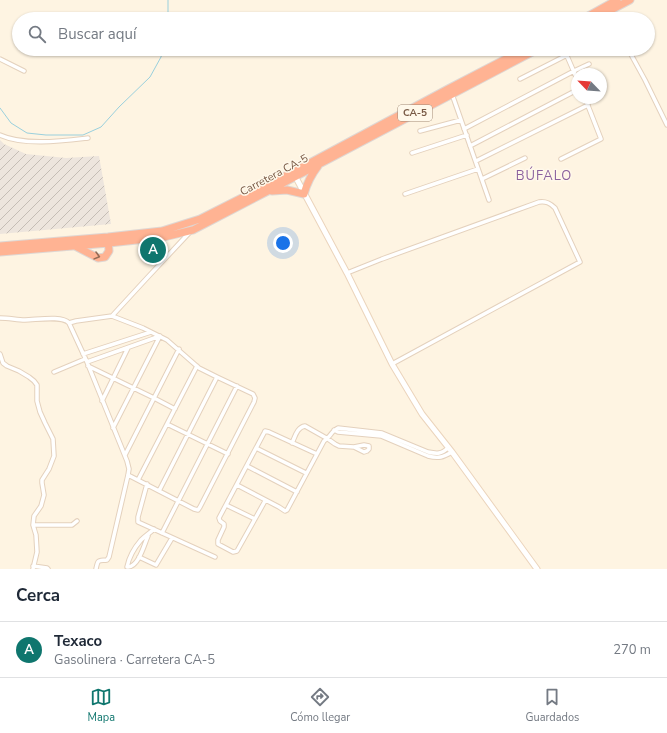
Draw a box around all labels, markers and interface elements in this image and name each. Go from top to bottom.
search box [12,12,655,56]
icon: search [26,23,48,45]
text: Buscar aquí [58,24,136,44]
north arrow [571,68,607,104]
road number: CA-5 [398,105,432,121]
street label: Carretera CA-5 [237,151,311,199]
district label: BÚFALO [516,166,572,185]
your location [273,233,293,253]
pin: A [140,235,166,265]
one-way arrow [93,251,100,259]
text: Cerca [16,584,60,607]
text: Texaco [54,631,102,651]
text: A [24,641,34,659]
text: 270 m [613,641,651,659]
text: Gasolinera · Carretera CA-5 [54,651,215,669]
tab: Mapa [88,686,115,725]
tab: Cómo llegar [290,686,350,725]
tab: Guardados [525,686,579,725]

